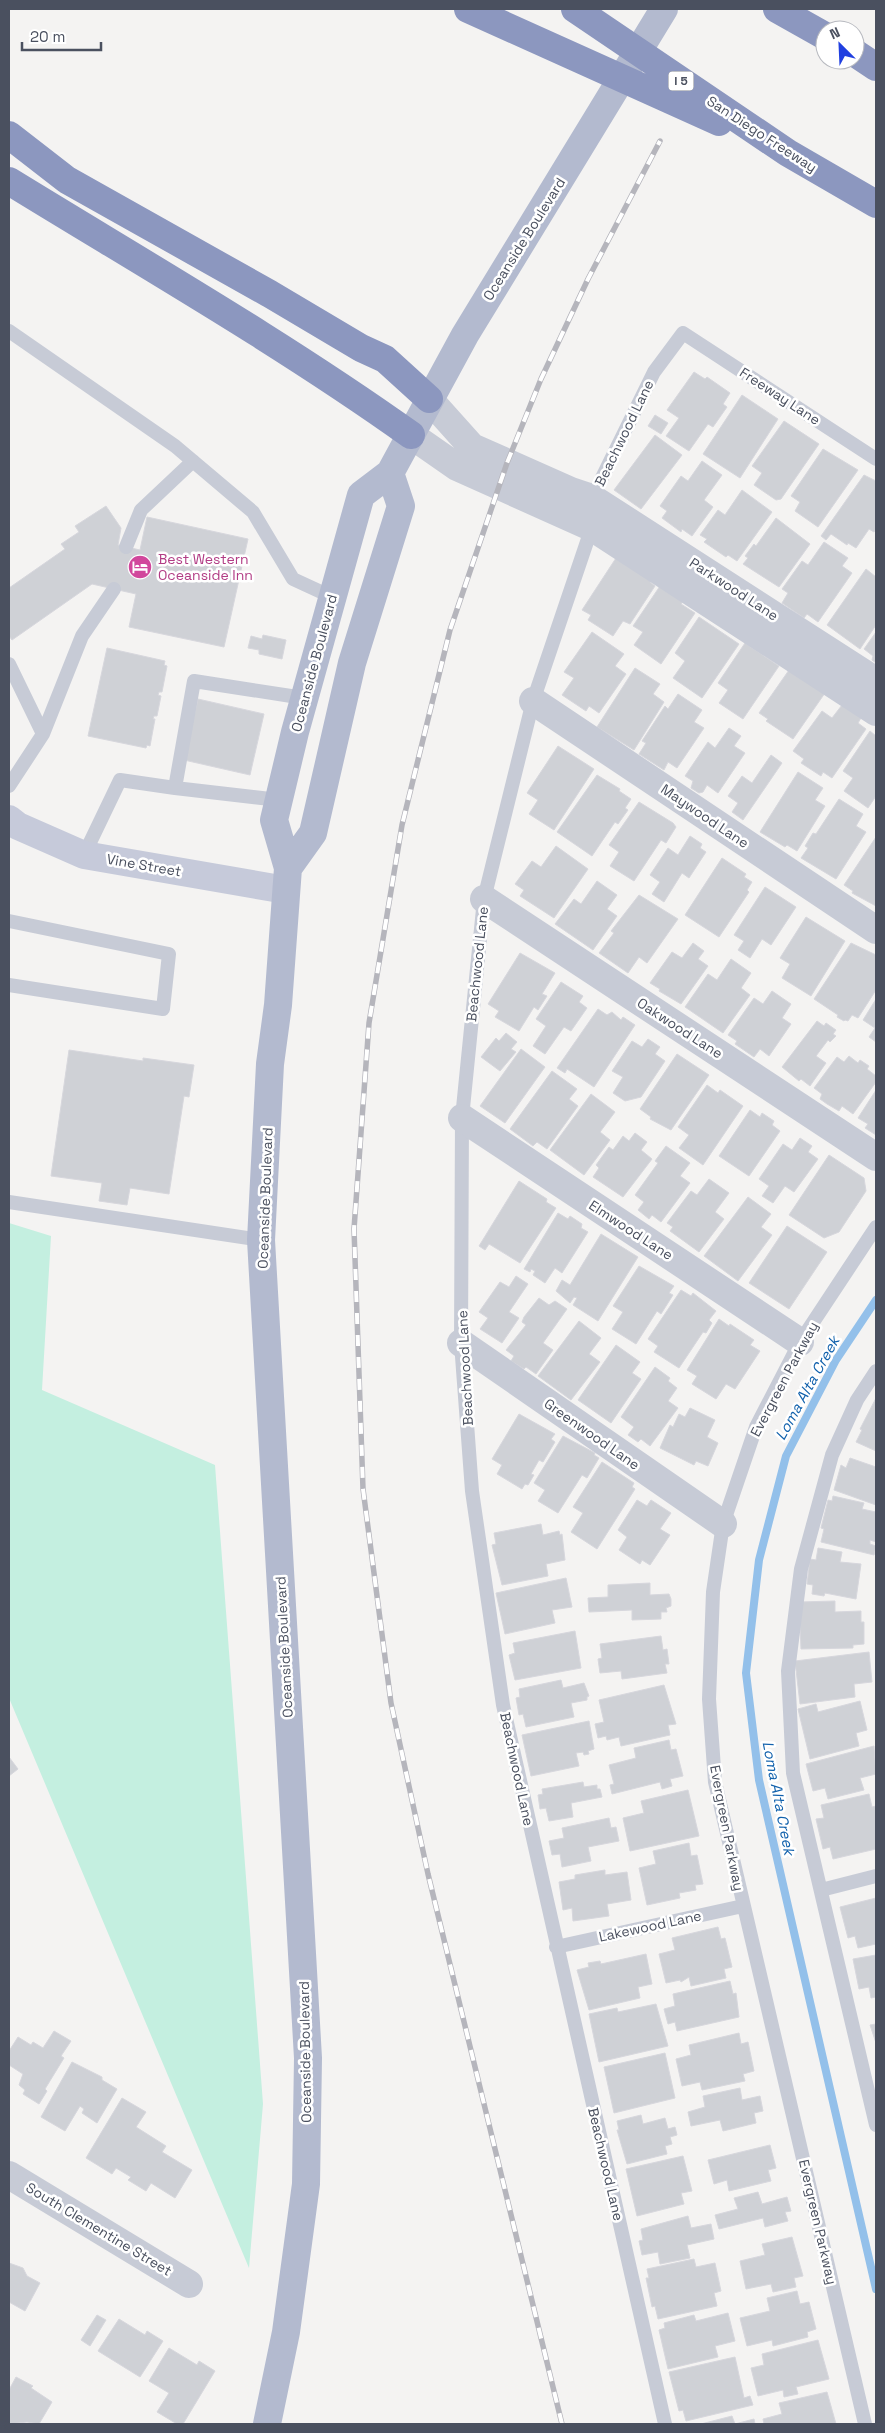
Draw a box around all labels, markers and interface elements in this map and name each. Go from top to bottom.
scale bar [22,20,101,52]
north arrow [815,20,865,70]
text: N [827,23,843,43]
text: 20 m [30,27,65,46]
road number: I 5 [668,72,694,90]
street label: San Diego Freeway [704,92,820,176]
street label: Oceanside Boulevard [479,174,569,304]
street label: Freeway Lane [736,363,824,429]
street label: Beachwood Lane [591,377,657,489]
place label: Best Western Oceanside Inn [158,550,253,584]
street label: Parkwood Lane [686,553,782,625]
hotel icon: Best Western Oceanside Inn [127,554,153,580]
street label: Oceanside Boulevard [287,592,341,734]
street label: Maywood Lane [658,780,752,852]
street label: Vine Street [105,850,183,880]
street label: Beachwood Lane [462,905,492,1023]
street label: Oakwood Lane [634,994,726,1062]
street label: Oceanside Boulevard [254,1127,276,1269]
street label: Elmwood Lane [585,1196,677,1264]
street label: Beachwood Lane [453,1310,477,1426]
street label: Evergreen Parkway [746,1318,822,1440]
water label: Loma Alta Creek [771,1331,844,1443]
street label: Greenwood Lane [541,1394,643,1474]
street label: Oceanside Boulevard [271,1576,297,1718]
street label: Beachwood Lane [496,1710,538,1828]
water label: Loma Alta Creek [759,1739,800,1859]
street label: Evergreen Parkway [706,1764,748,1892]
street label: Lakewood Lane [597,1906,703,1946]
street label: Oceanside Boulevard [295,1981,315,2123]
street label: Beachwood Lane [584,2106,628,2222]
street label: Evergreen Parkway [795,2158,841,2286]
street label: South Clementine Street [23,2178,175,2280]

